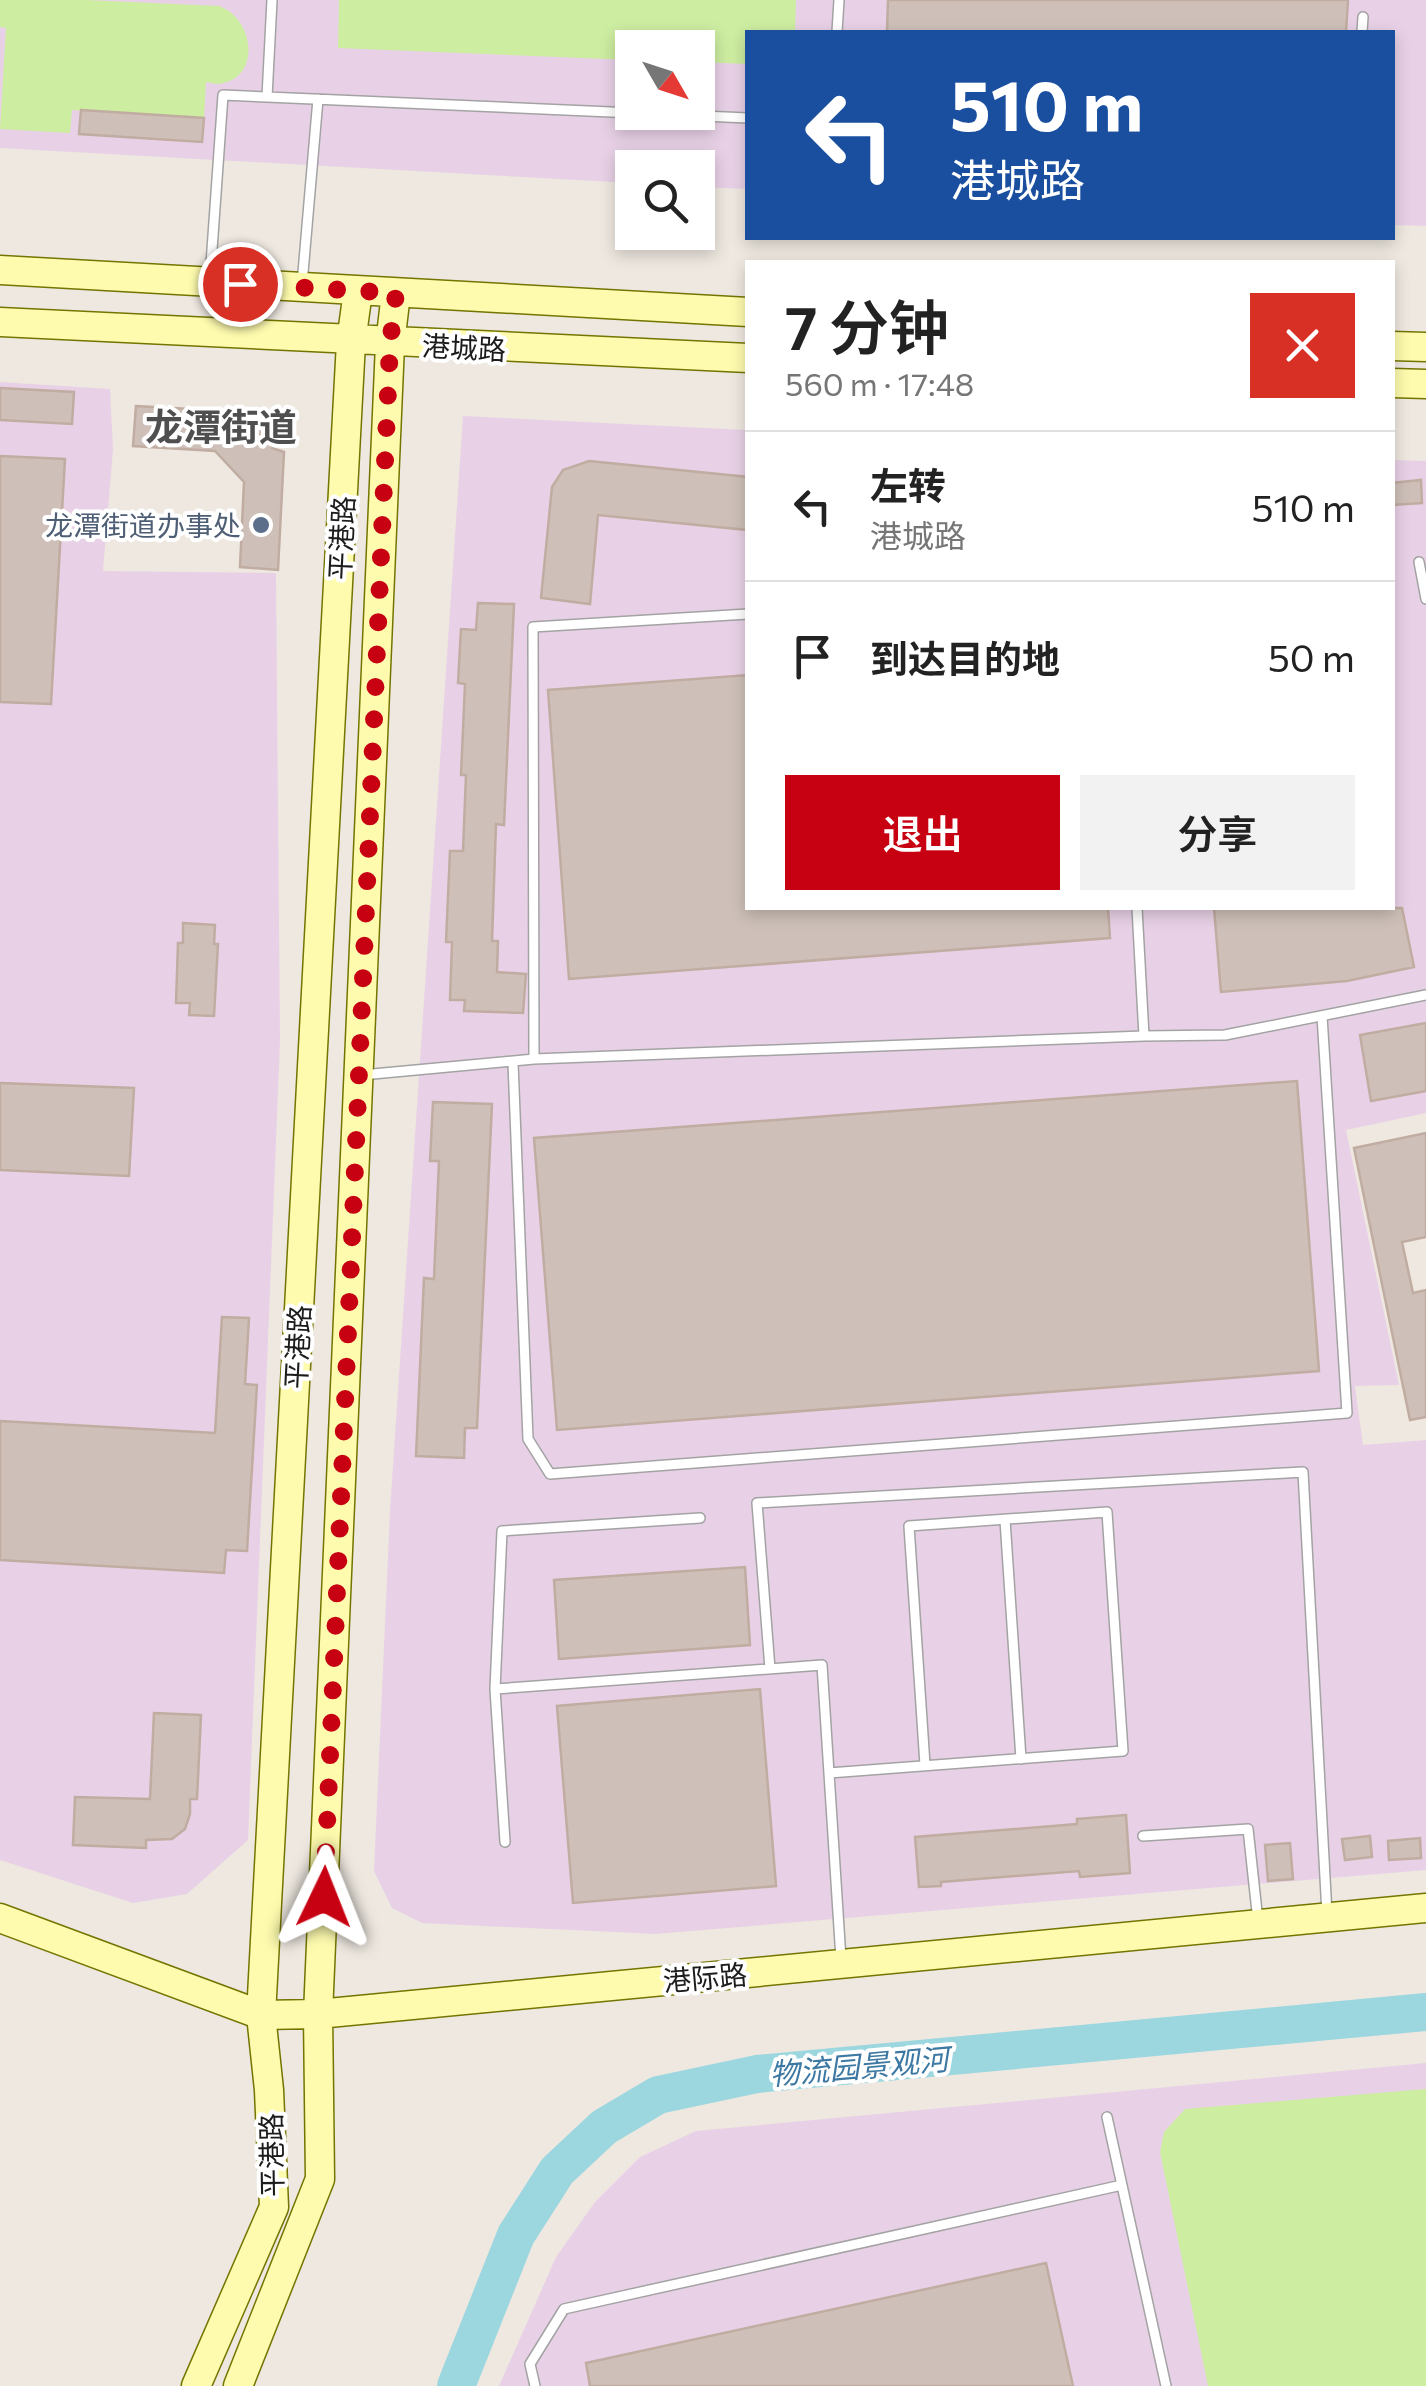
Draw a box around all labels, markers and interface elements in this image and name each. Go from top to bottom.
north arrow [615,30,715,130]
map controls [615,30,715,250]
text: 510 m [950,60,1143,145]
icon: left [785,70,915,200]
button: search [615,150,715,250]
text: 港城路 [950,151,1085,206]
pin [198,242,283,327]
icon: arrive [213,257,268,312]
text: 7 分钟 [785,289,949,362]
button: close [1250,293,1355,398]
street label: 港城路 [421,328,507,366]
text: 560 m · 17:48 [785,363,974,403]
district label: 龙潭街道 [145,402,297,449]
text: 左转 [870,461,946,508]
icon: left [785,479,840,534]
text: 510 m [1252,483,1355,530]
street label: 平港路 [322,495,360,581]
place label: 龙潭街道办事处 [45,508,241,542]
marker: 龙潭街道办事处 [250,514,272,536]
text: 港城路 [870,515,966,555]
icon: arrive [785,629,840,684]
text: 50 m [1268,633,1355,680]
text: 到达目的地 [870,634,1060,681]
button: 退出 [785,775,1060,890]
button: 分享 [1080,775,1355,890]
street label: 平港路 [278,1304,316,1390]
position arrow [272,1845,376,1949]
street label: 港际路 [662,1956,748,1998]
water label: 物流园景观河 [768,2038,955,2091]
street label: 平港路 [253,2113,289,2197]

